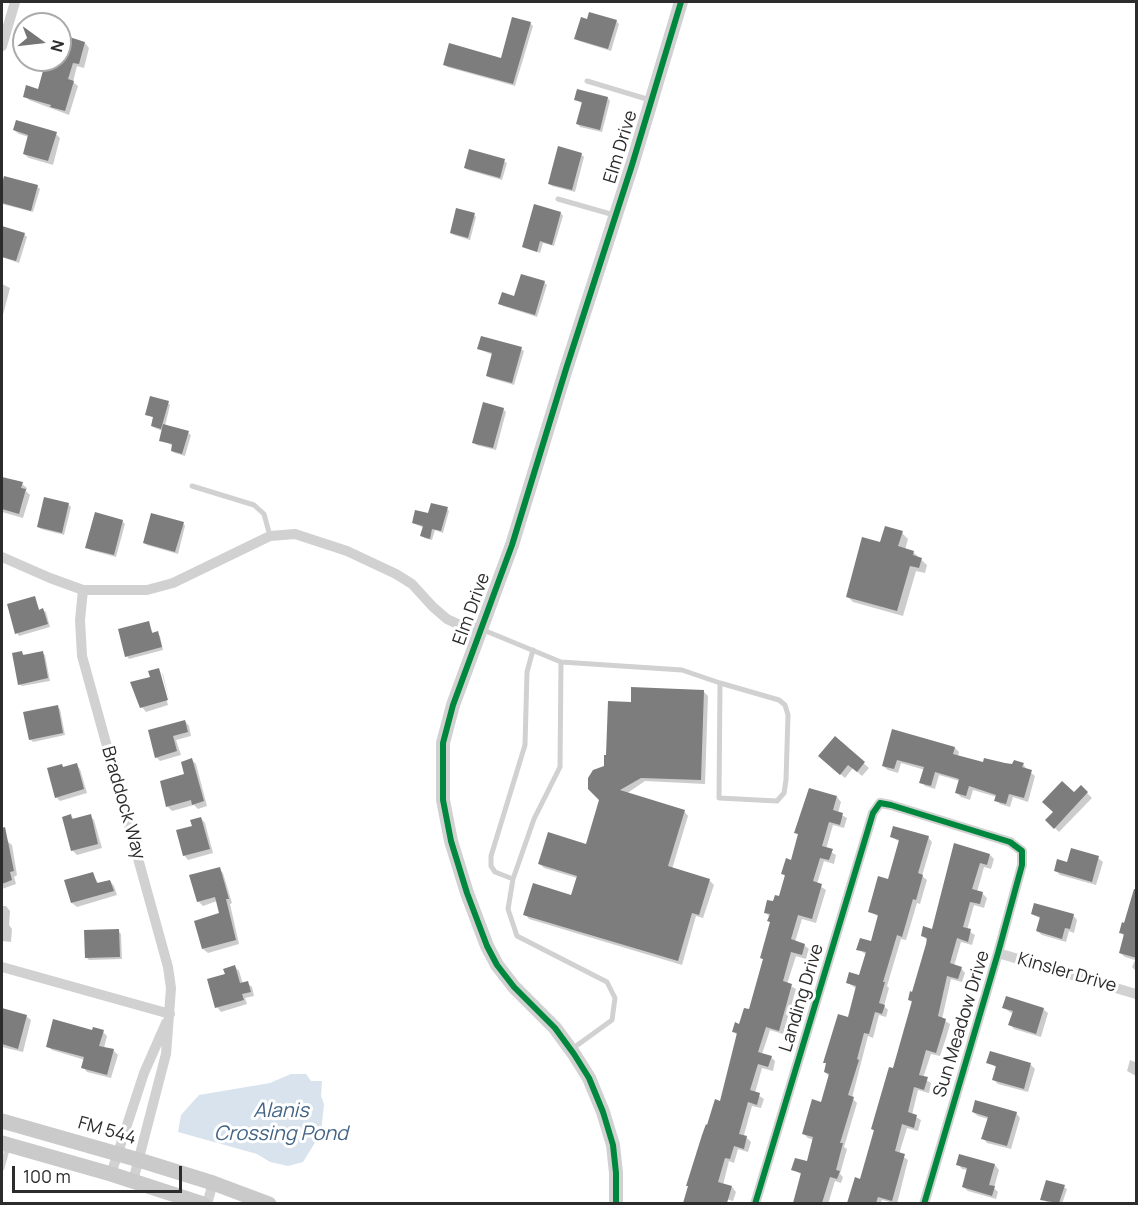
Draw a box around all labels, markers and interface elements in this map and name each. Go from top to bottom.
north arrow [12,12,72,72]
text: N [45,38,70,55]
street label: Elm Drive [600,108,642,186]
street label: Elm Drive [449,570,495,648]
street label: Braddock Way [97,744,149,862]
street label: Landing Drive [775,941,829,1055]
street label: Sun Meadow Drive [929,948,995,1100]
street label: Kinsler Drive [1015,949,1119,997]
water label: Alanis Crossing Pond [214,1099,348,1146]
street label: FM 544 [75,1112,139,1150]
scale bar [15,1154,184,1192]
text: 100 m [23,1164,71,1188]

